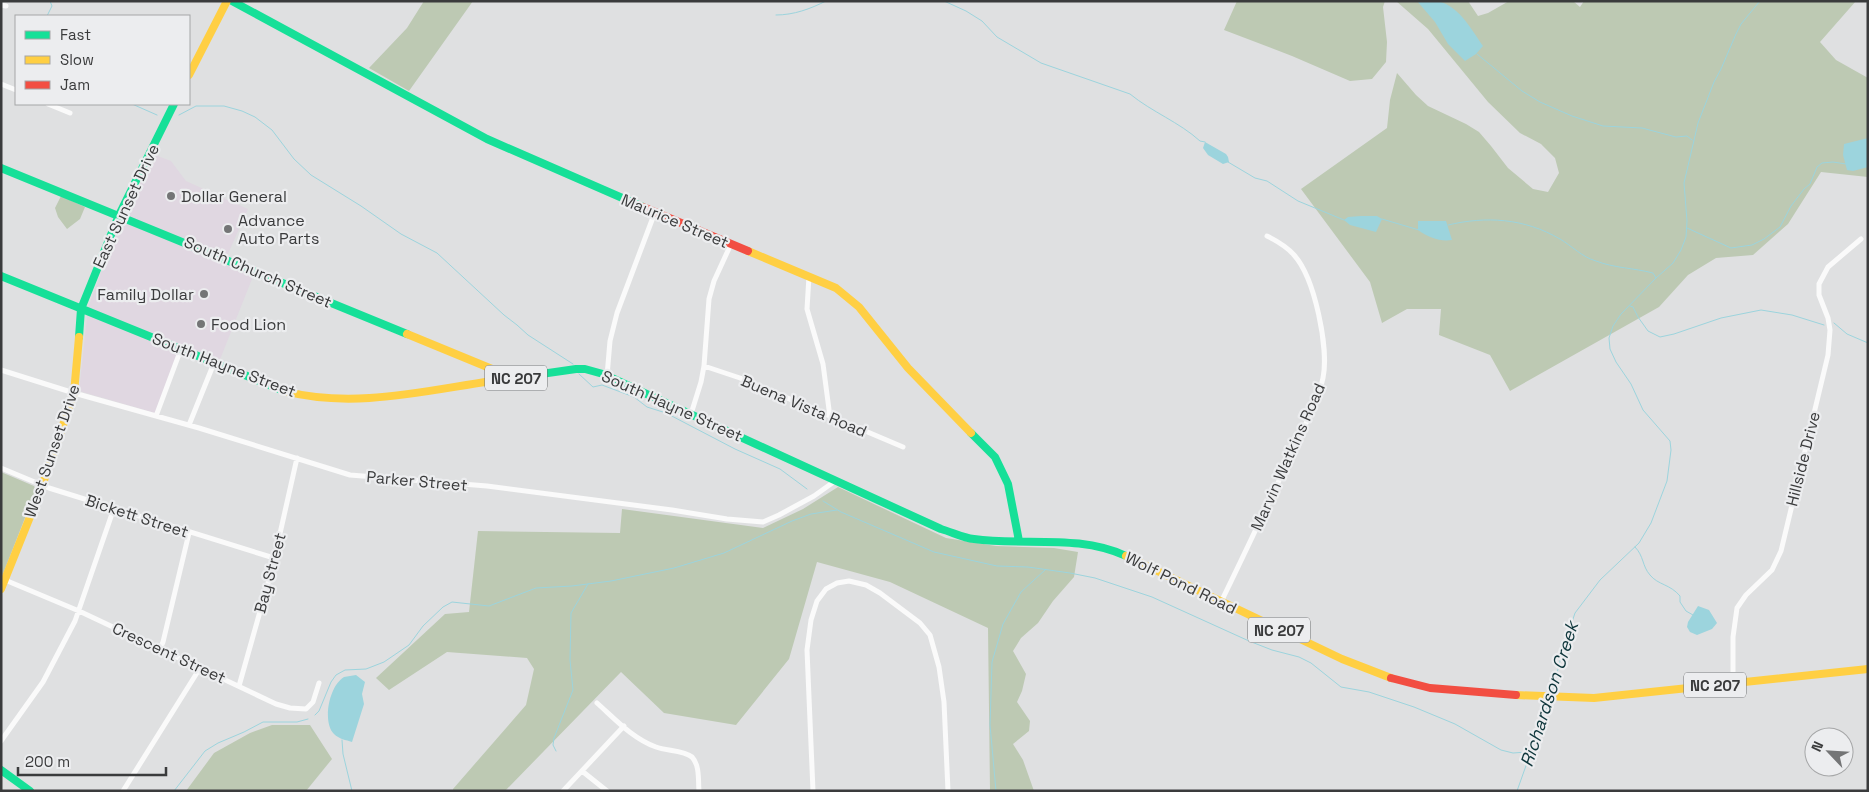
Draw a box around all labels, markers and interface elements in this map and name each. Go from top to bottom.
legend [15,15,190,105]
text: Fast [60,25,91,44]
text: Slow [60,50,94,69]
text: Jam [60,75,90,94]
street label: East Sunset Drive [88,141,164,271]
place label: Dollar General [181,186,287,207]
street label: Maurice Street [618,189,732,253]
marker: Dollar General [165,190,177,202]
place label: Advance Auto Parts [238,210,319,249]
marker: Advance Auto Parts [222,223,234,235]
street label: South Church Street [181,231,335,313]
place label: Family Dollar [97,284,194,305]
marker: Family Dollar [198,288,210,300]
place label: Food Lion [211,314,286,335]
marker: Food Lion [195,318,207,330]
street label: South Hayne Street [149,328,299,402]
street label: South Hayne Street [598,365,746,447]
road number: NC 207 [485,366,547,390]
street label: Buena Vista Road [738,370,870,442]
street label: Marvin Watkins Road [1246,380,1330,534]
street label: West Sunset Drive [19,382,85,520]
street label: Hillside Drive [1781,409,1825,509]
street label: Parker Street [366,466,468,496]
street label: Bickett Street [83,489,191,543]
street label: Bay Street [249,530,291,616]
street label: Wolf Pond Road [1122,547,1240,619]
water label: Richardson Creek [1515,616,1584,769]
street label: Crescent Street [109,618,229,688]
road number: NC 207 [1248,618,1310,642]
road number: NC 207 [1684,672,1746,698]
north arrow [1804,727,1854,777]
text: N [1807,738,1827,755]
scale bar [18,744,165,776]
text: 200 m [25,752,70,771]

